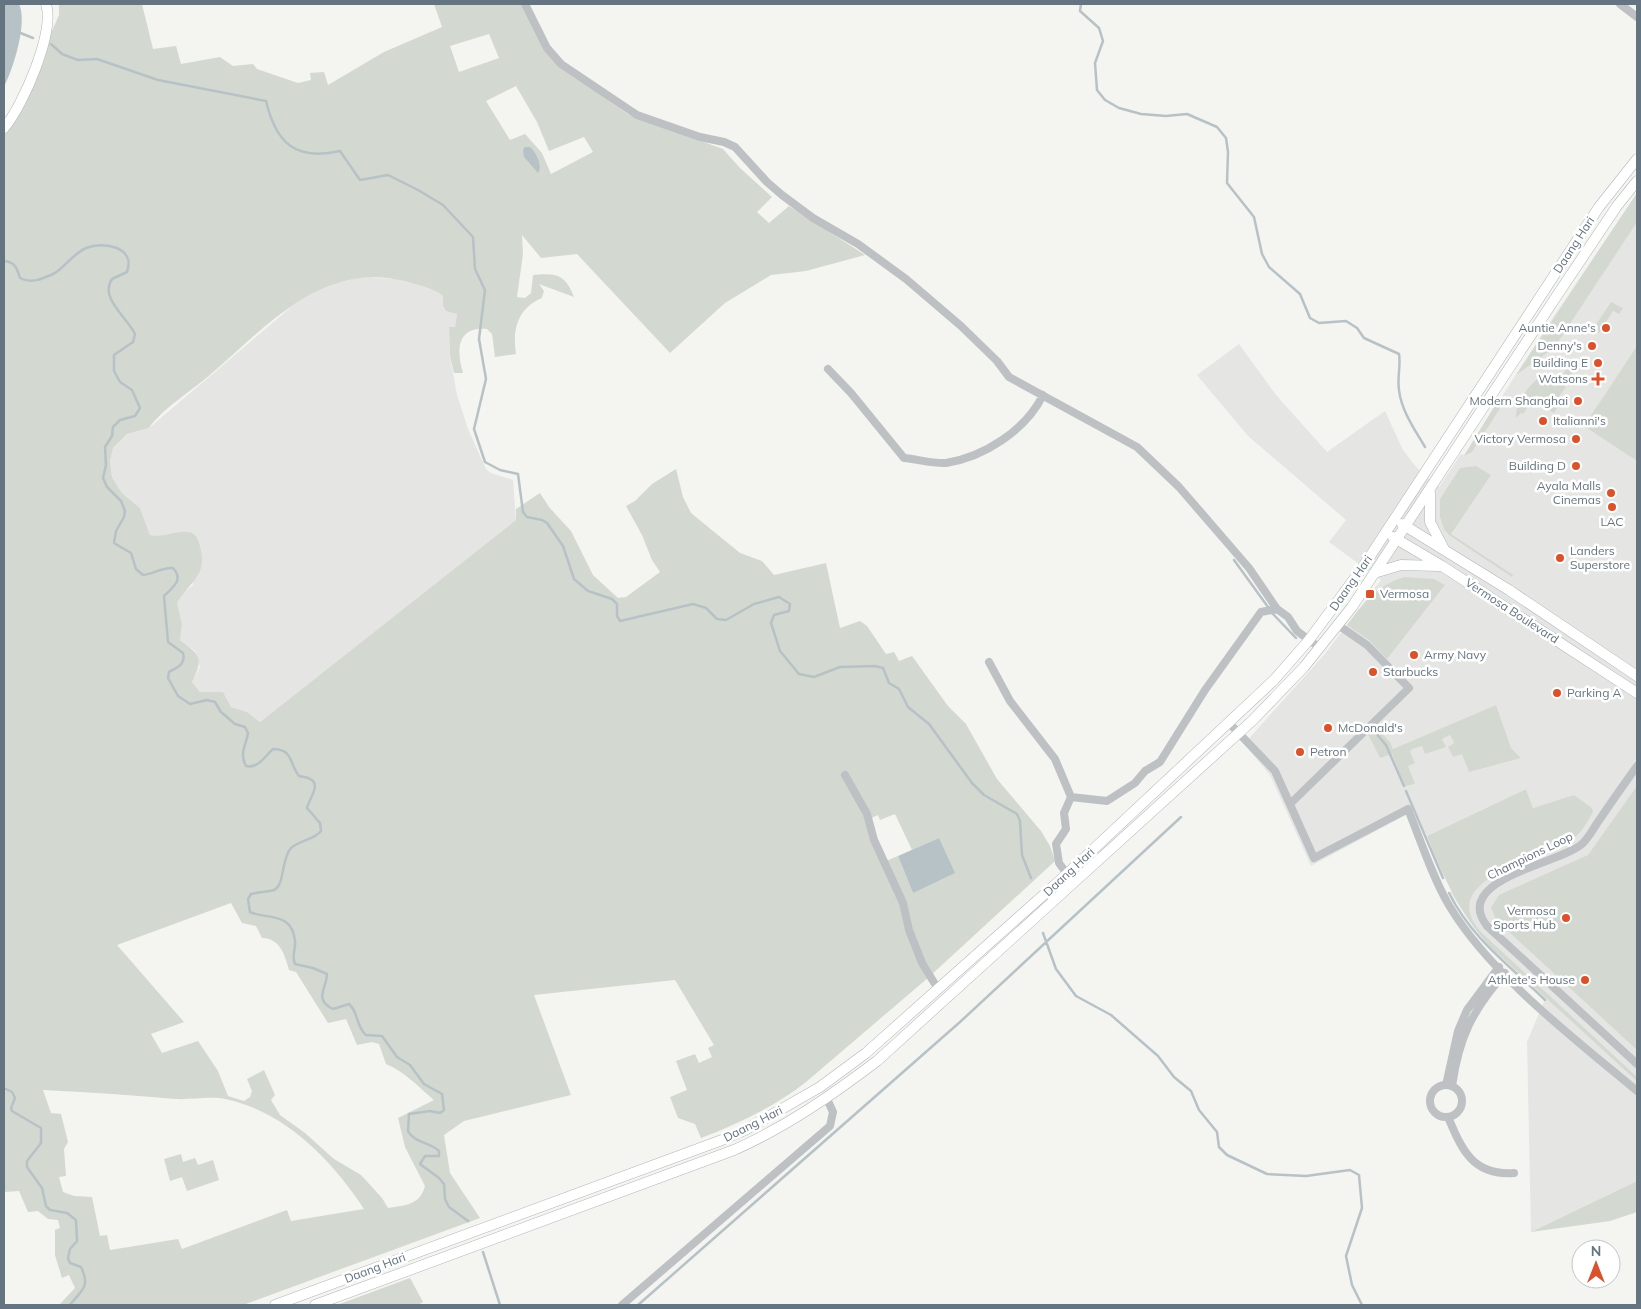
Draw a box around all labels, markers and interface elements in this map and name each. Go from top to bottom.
street label: Daang Hari [1550,214,1597,276]
place label: Auntie Anne's [1518,320,1596,335]
marker: Auntie Anne's [1600,322,1612,334]
place label: Denny's [1538,338,1582,353]
marker: Denny's [1586,340,1598,352]
place label: Building E [1533,355,1588,370]
marker: Building E [1592,357,1604,369]
place label: Watsons [1538,371,1588,386]
marker: Watsons [1592,373,1604,385]
place label: Modern Shanghai [1470,393,1568,408]
marker: Modern Shanghai [1572,395,1584,407]
place label: Italianni's [1553,413,1606,428]
marker: Italianni's [1537,415,1549,427]
place label: Victory Vermosa [1475,431,1566,446]
marker: Victory Vermosa [1570,433,1582,445]
place label: Building D [1509,458,1566,473]
marker: Building D [1570,460,1582,472]
place label: Ayala Malls Cinemas [1537,478,1601,507]
marker: Ayala Malls Cinemas [1605,487,1617,499]
marker: LAC [1606,501,1618,513]
place label: LAC [1600,514,1624,529]
place label: Landers Superstore [1570,543,1630,572]
street label: Daang Hari [1326,552,1375,613]
marker: Landers Superstore [1554,552,1566,564]
street label: Vermosa Boulevard [1463,575,1562,646]
place label: Vermosa [1380,586,1429,601]
marker: Vermosa [1364,588,1376,600]
place label: Army Navy [1424,647,1487,662]
marker: Army Navy [1408,649,1420,661]
place label: Starbucks [1383,664,1438,679]
marker: Starbucks [1367,666,1379,678]
place label: Parking A [1567,685,1622,700]
marker: Parking A [1551,687,1563,699]
place label: McDonald's [1338,720,1403,735]
marker: McDonald's [1322,722,1334,734]
place label: Petron [1310,744,1346,759]
marker: Petron [1294,746,1306,758]
street label: Champions Loop [1485,828,1575,883]
street label: Daang Hari [1040,844,1097,899]
place label: Vermosa Sports Hub [1493,903,1556,932]
marker: Vermosa Sports Hub [1560,912,1572,924]
place label: Athlete's House [1488,972,1575,987]
marker: Athlete's House [1579,974,1591,986]
street label: Daang Hari [721,1102,785,1145]
north arrow [1571,1239,1621,1289]
text: N [1591,1242,1601,1260]
street label: Daang Hari [342,1249,408,1286]

